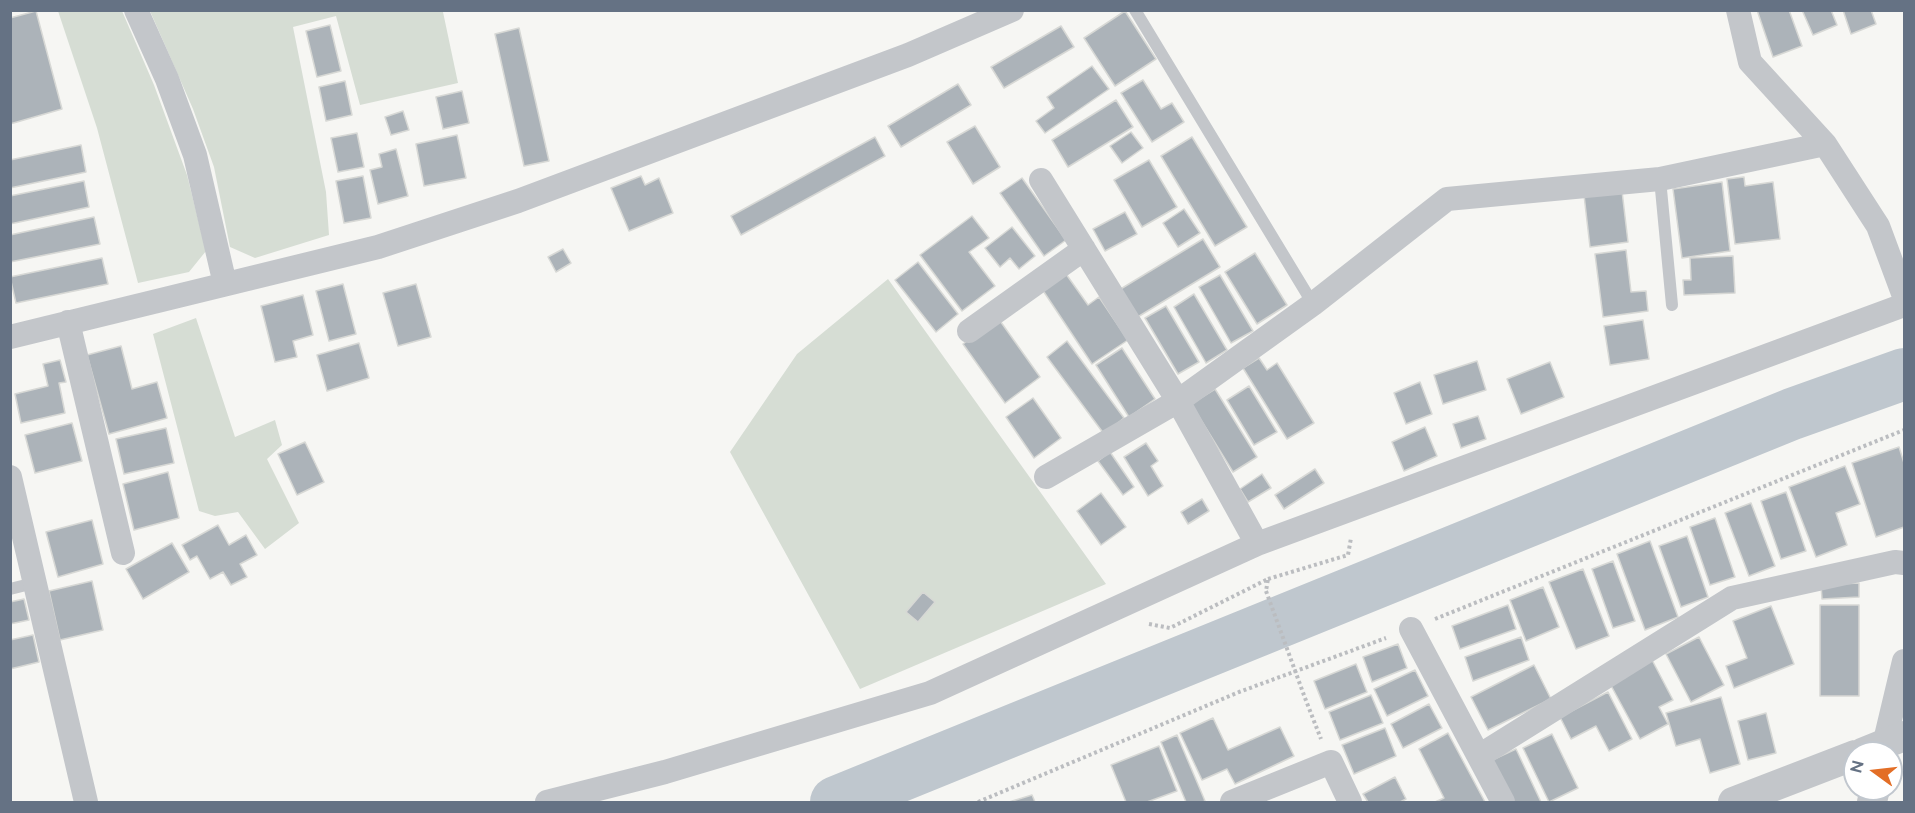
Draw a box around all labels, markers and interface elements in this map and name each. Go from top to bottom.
north arrow [1843,741,1903,801]
text: N [1846,758,1868,775]

